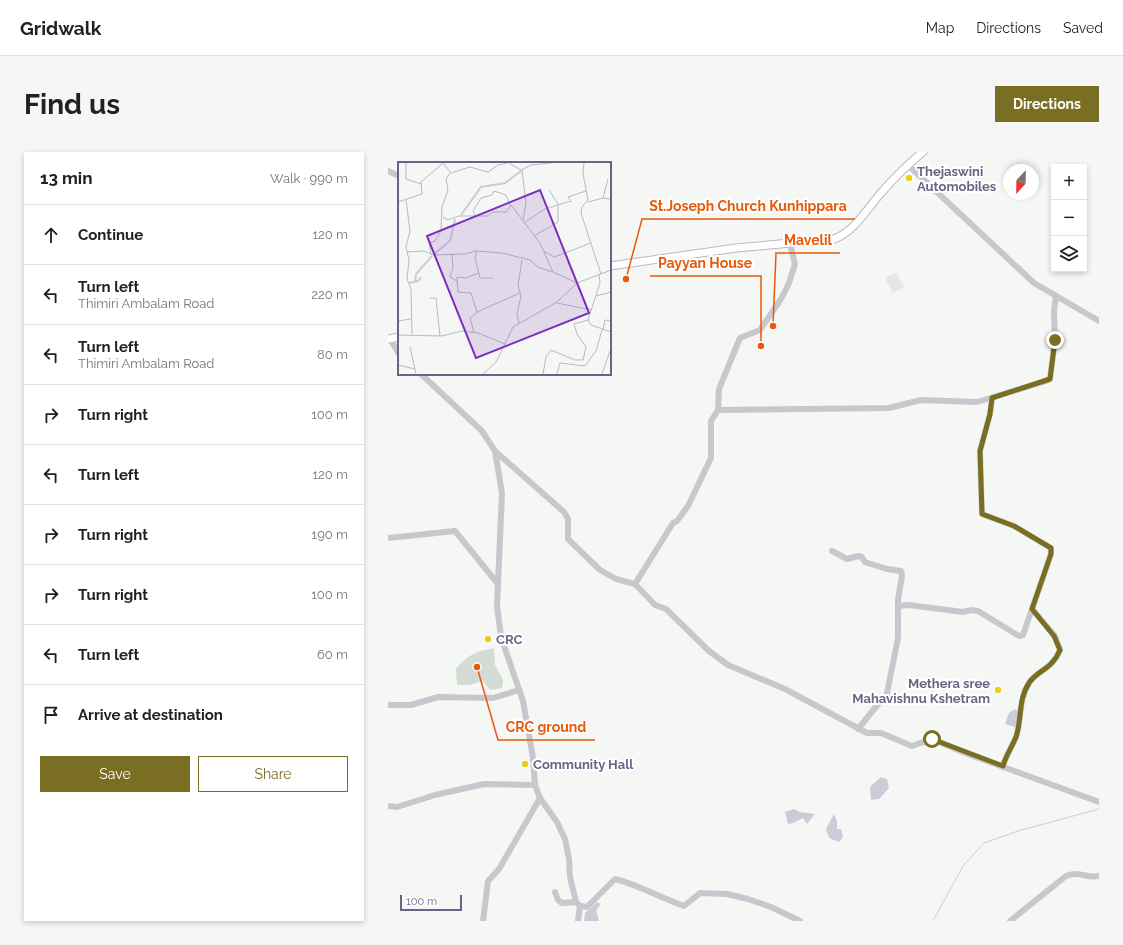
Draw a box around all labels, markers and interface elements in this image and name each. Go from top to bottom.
text: Gridwalk [20,17,101,39]
text: Map [926,20,954,36]
text: Directions [976,20,1041,36]
text: Saved [1063,20,1103,36]
button: Directions [995,86,1099,122]
text: Find us [24,88,120,121]
inset map [398,162,611,375]
place label: Thejaswini Automobiles [917,164,997,194]
north arrow [1003,164,1039,200]
map controls [1051,164,1087,272]
button: + [1051,164,1087,200]
text: 13 min [40,168,92,188]
text: Walk · 990 m [270,171,348,186]
marker: Thejaswini Automobiles [904,173,914,183]
callout: St.Joseph Church Kunhippara [642,193,855,219]
text: St.Joseph Church Kunhippara [649,198,847,214]
button: − [1051,200,1087,236]
icon: ahead [40,224,62,246]
text: Continue [78,226,143,244]
text: 120 m [312,227,348,242]
callout: Mavelil [776,227,840,253]
text: Mavelil [784,232,833,248]
button: layers [1051,236,1087,272]
callout: Payyan House [650,250,761,276]
text: Payyan House [658,255,753,271]
text: Turn left [78,278,139,296]
icon: left [40,284,62,306]
text: 220 m [311,287,348,302]
text: Thimiri Ambalam Road [78,296,214,311]
route end [1046,331,1064,349]
text: Turn left [78,338,139,356]
icon: left [40,344,62,366]
text: 80 m [317,347,348,362]
text: Thimiri Ambalam Road [78,356,214,371]
icon: right [40,404,62,426]
text: Turn right [78,406,148,424]
text: 100 m [311,407,348,422]
icon: left [40,464,62,486]
text: Turn left [78,466,139,484]
text: 120 m [312,467,348,482]
icon: right [40,524,62,546]
text: Turn right [78,526,148,544]
text: 190 m [312,527,348,542]
icon: right [40,584,62,606]
text: Turn right [78,586,148,604]
text: 100 m [311,587,348,602]
place label: CRC [496,632,523,647]
marker: CRC [483,634,493,644]
icon: left [40,644,62,666]
text: Turn left [78,646,139,664]
text: 60 m [317,647,348,662]
place label: Methera sree Mahavishnu Kshetram [852,676,990,706]
marker: Methera sree Mahavishnu Kshetram [993,685,1003,695]
icon: arrive [40,704,62,726]
text: Arrive at destination [78,706,223,724]
callout: CRC ground [498,714,595,740]
text: CRC ground [506,719,586,735]
route start [923,730,941,748]
button: Save [40,756,190,792]
button: Share [198,756,348,792]
place label: Community Hall [533,757,634,772]
marker: Community Hall [520,759,530,769]
scale bar [400,893,462,912]
text: 100 m [406,895,437,908]

